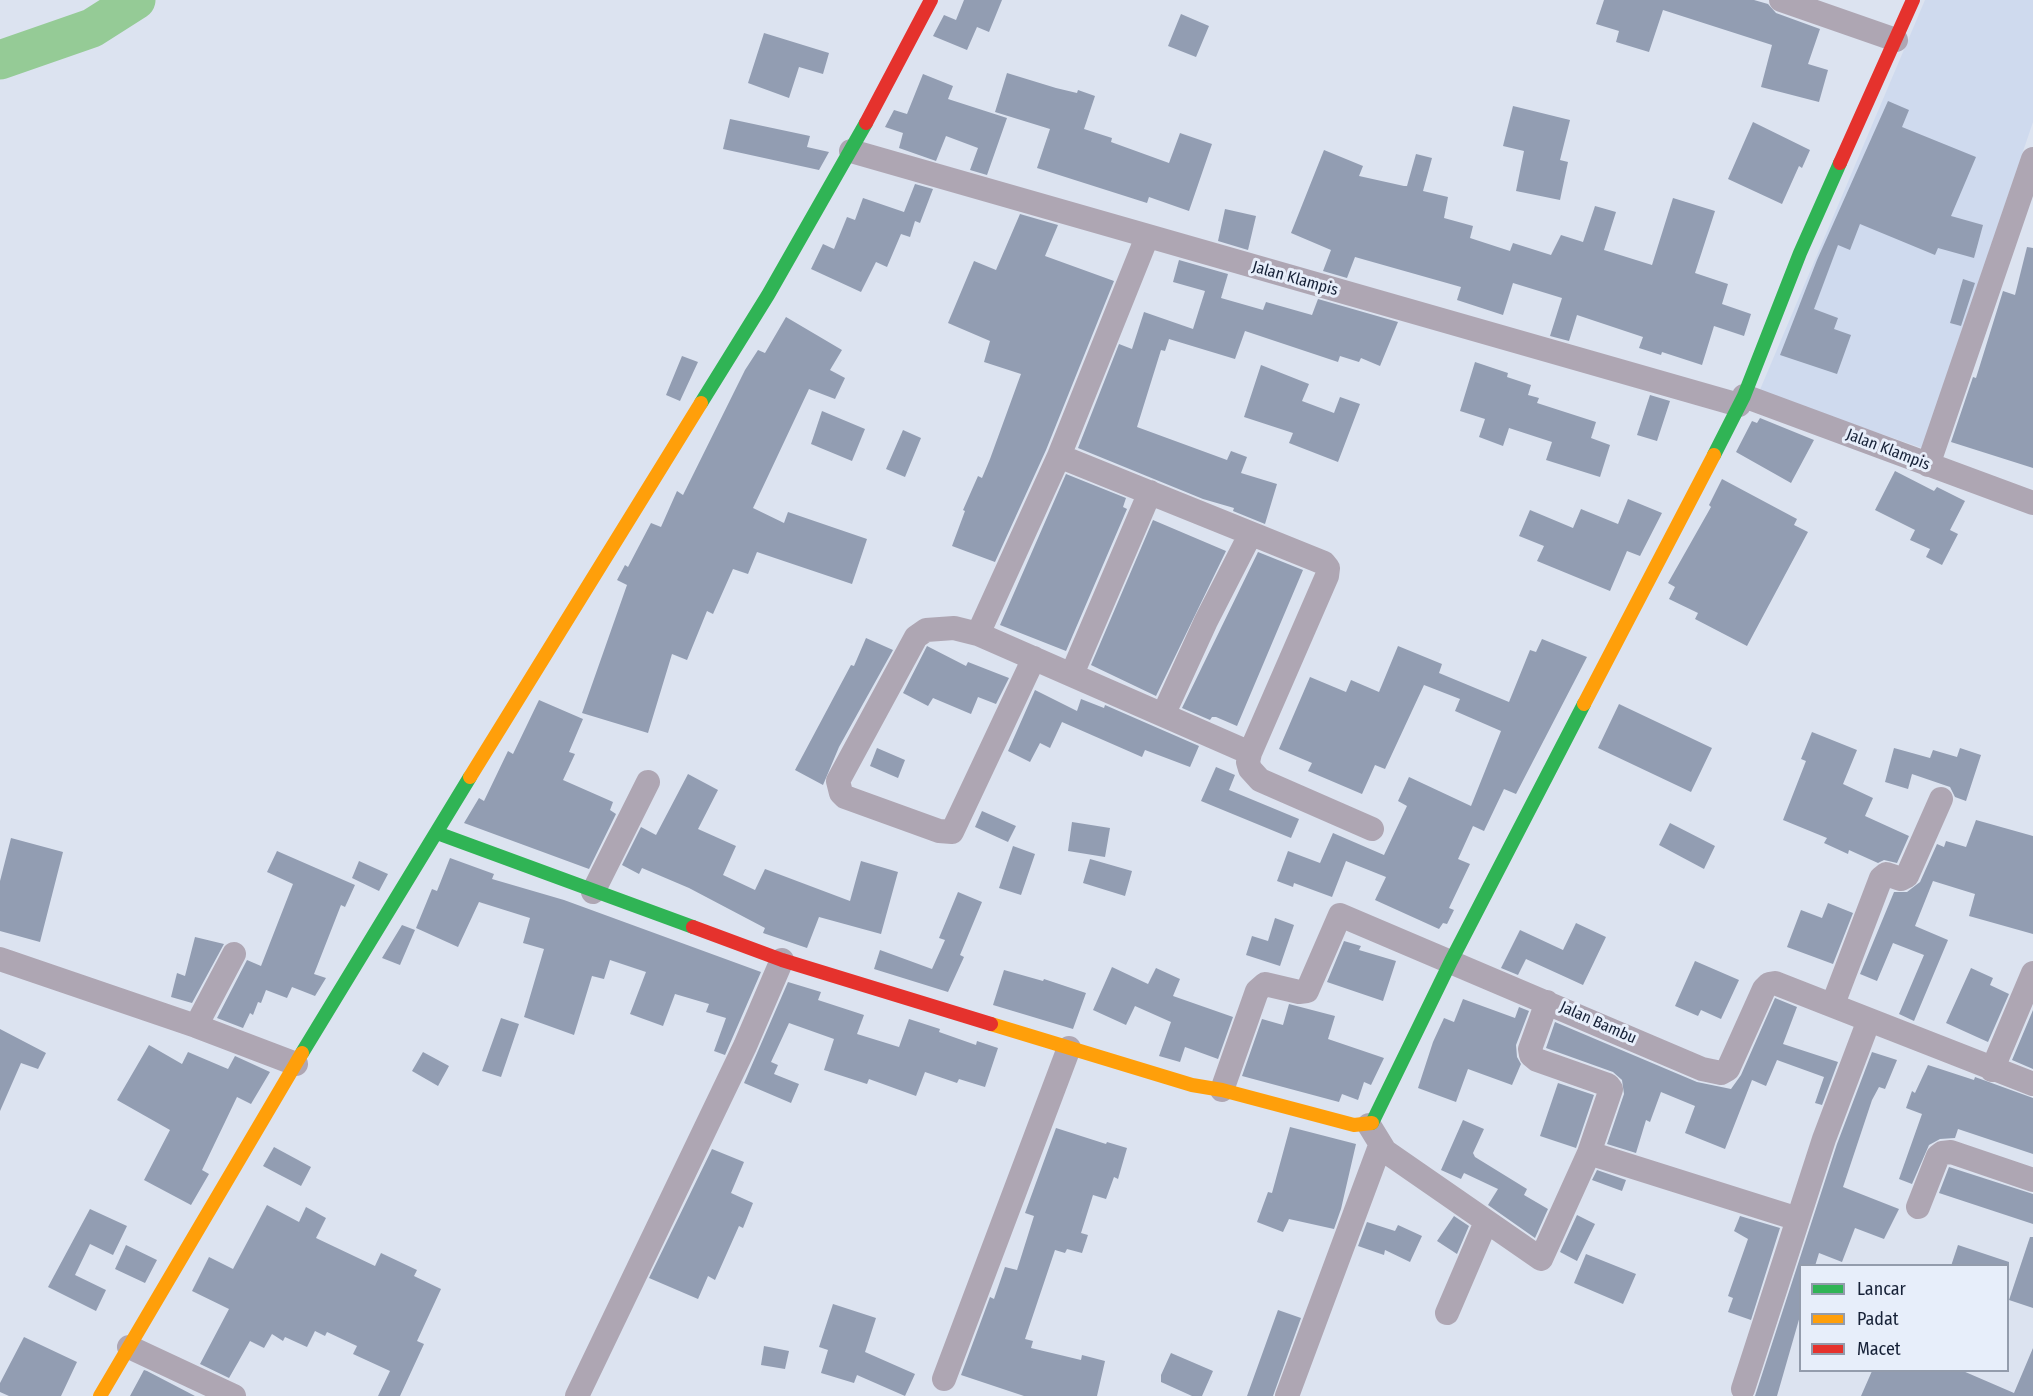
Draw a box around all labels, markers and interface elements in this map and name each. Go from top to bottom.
street label: Jalan Klampis [1250,258,1340,300]
street label: Jalan Klampis [1843,425,1933,475]
street label: Jalan Bambu [1557,998,1639,1048]
legend [1799,1264,2009,1372]
text: Lancar [1857,1278,1906,1300]
text: Padat [1857,1308,1899,1330]
text: Macet [1857,1338,1901,1360]

